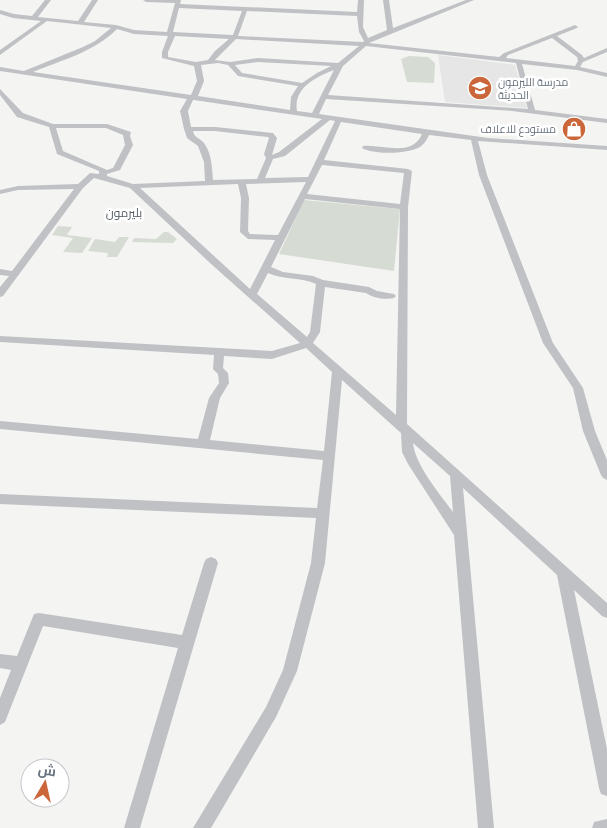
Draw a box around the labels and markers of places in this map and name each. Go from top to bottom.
place label: مدرسة الليرمون الحديثة [498,74,568,103]
school or university icon: مدرسة الليرمون الحديثة [467,75,493,101]
shop icon: مستودع للاعلاف [561,116,587,142]
place label: مستودع للاعلاف [480,121,556,137]

